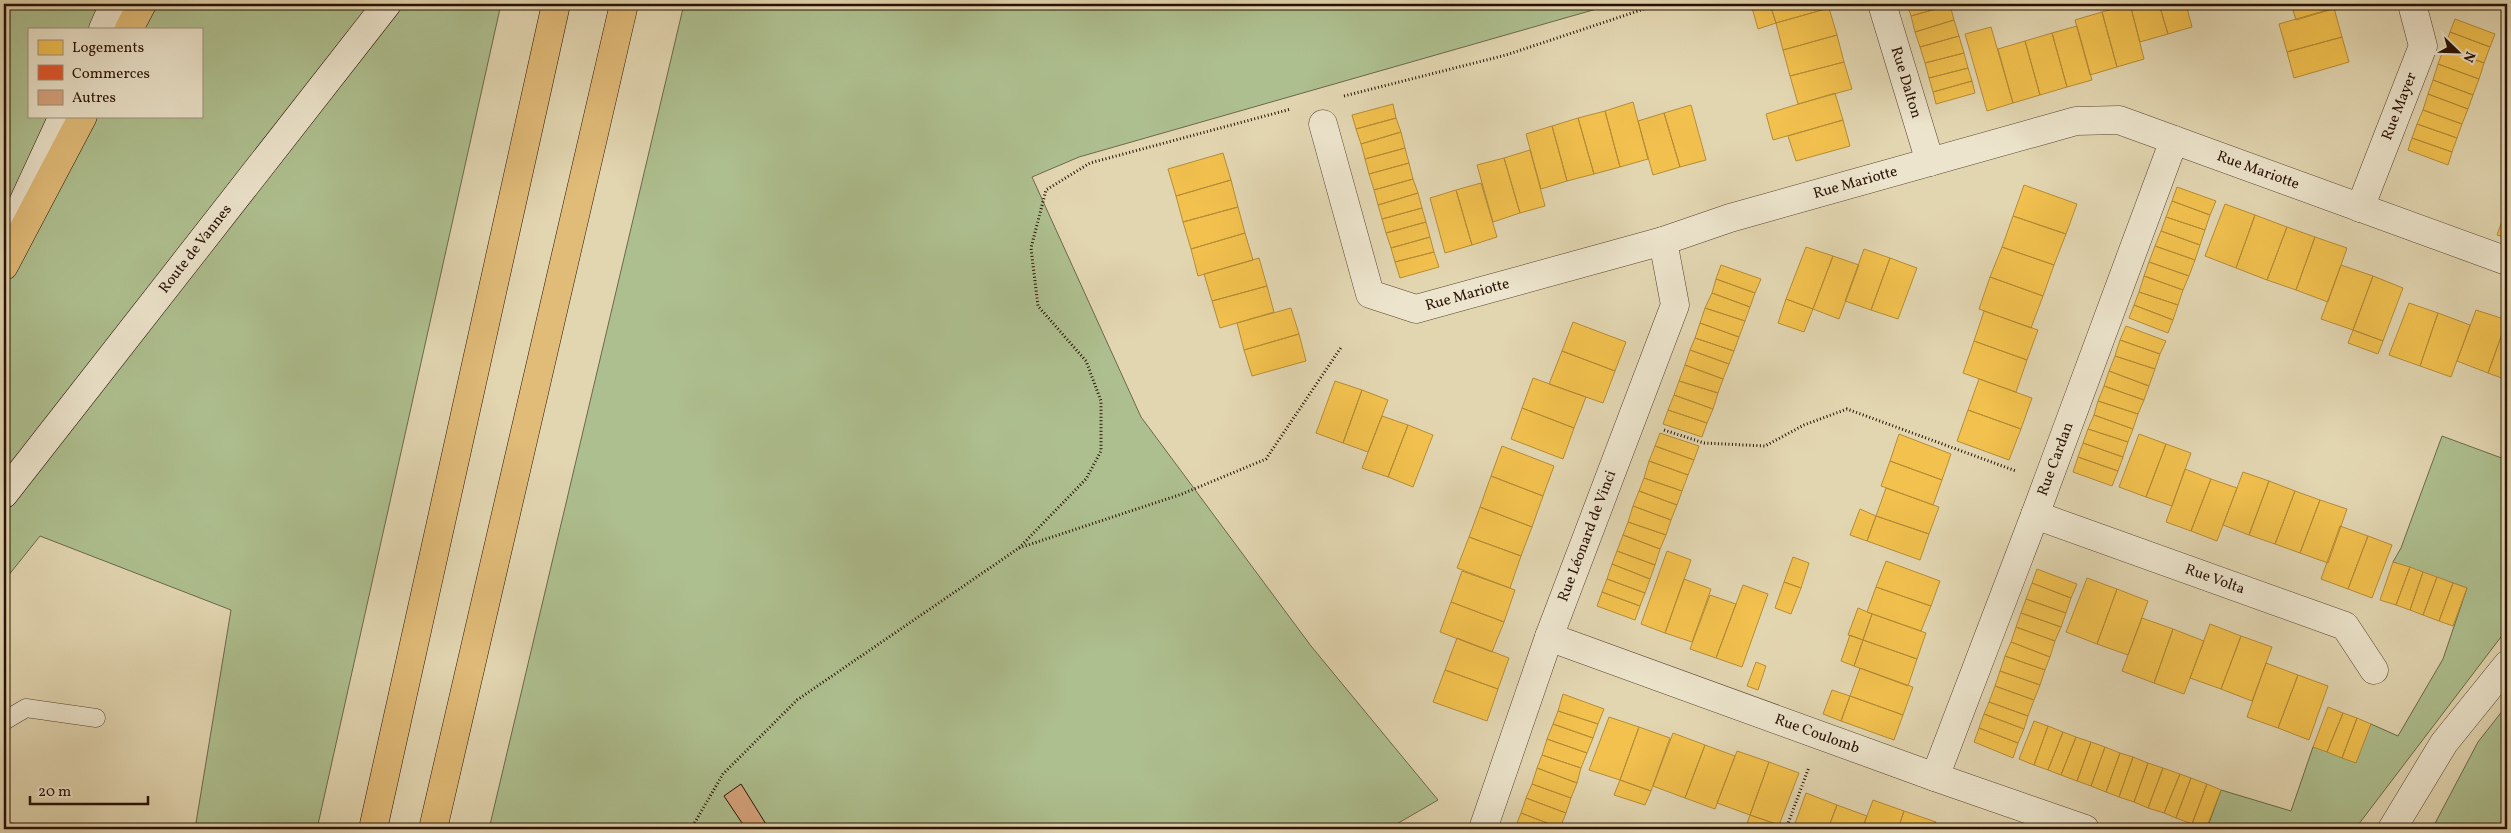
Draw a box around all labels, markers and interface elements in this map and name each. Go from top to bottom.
legend [28,28,202,118]
north arrow [2434,28,2484,78]
text: Logements [72,38,144,59]
street label: Rue Dalton [1885,44,1927,121]
text: N [2458,48,2479,65]
text: Commerces [72,64,150,85]
street label: Rue Mayer [2377,69,2422,143]
text: Autres [72,88,116,109]
street label: Rue Mariotte [2214,146,2302,195]
street label: Rue Mariotte [1811,161,1900,205]
street label: Route de Vannes [154,200,237,298]
street label: Rue Mariotte [1423,273,1512,316]
street label: Rue Cardan [2032,419,2079,499]
street label: Rue Léonard de Vinci [1553,467,1622,605]
street label: Rue Volta [2182,559,2248,600]
street label: Rue Coulomb [1771,709,1862,759]
scale bar [30,773,148,805]
text: 20 m [38,782,71,803]

